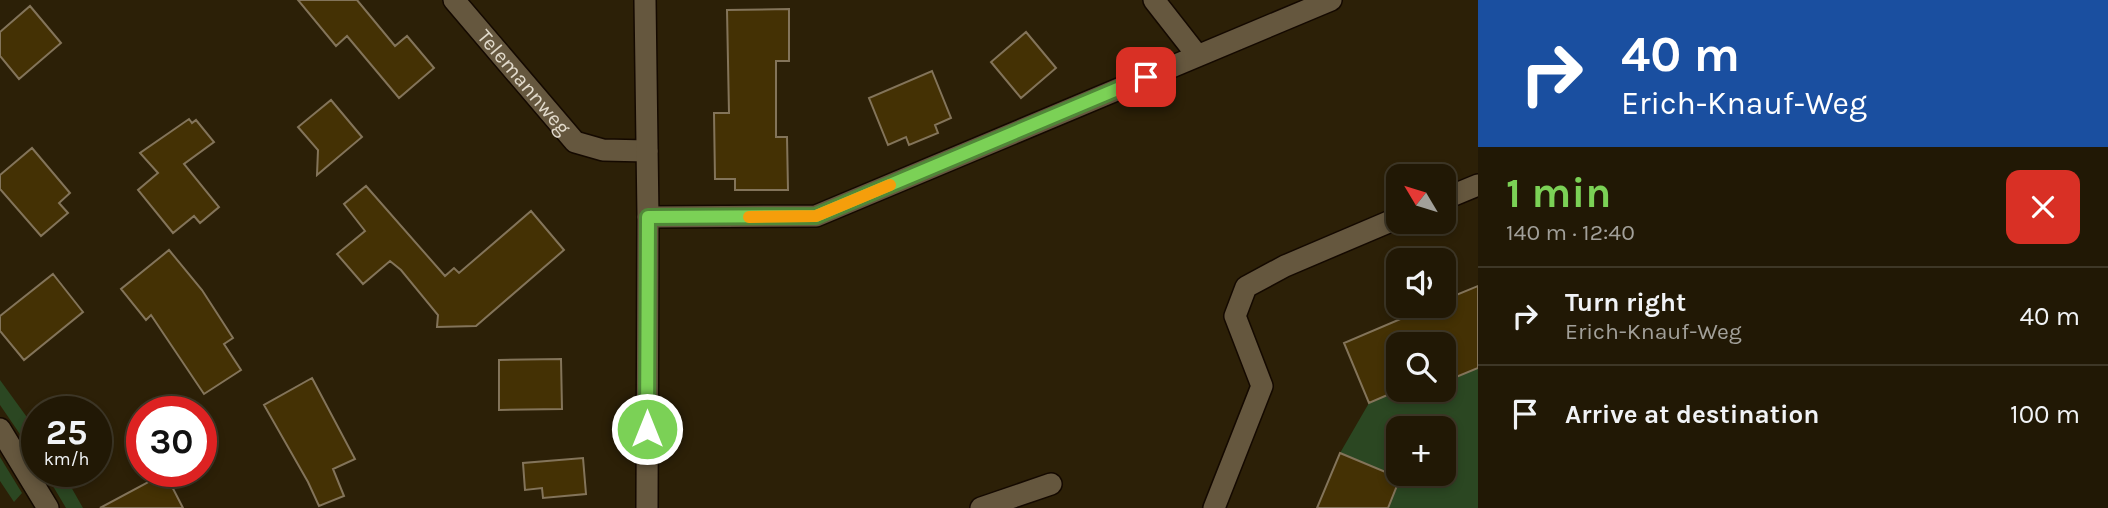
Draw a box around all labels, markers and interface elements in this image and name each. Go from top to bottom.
street label: Telemannweg [472,25,576,140]
text: 40 m [1621,26,1740,83]
icon: right [1506,28,1597,119]
pin [1116,47,1176,107]
icon: arrive [1127,58,1165,96]
text: Erich-Knauf-Weg [1621,85,1867,122]
north arrow [1386,164,1456,234]
map controls [1386,164,1456,486]
text: 1 min [1506,168,1611,218]
button: close [2006,170,2080,244]
text: 140 m · 12:40 [1506,219,1635,246]
button: sound [1386,248,1456,318]
text: Turn right [1565,287,1686,318]
icon: right [1506,297,1544,335]
text: 40 m [2020,301,2080,332]
text: Erich-Knauf-Weg [1565,318,1742,345]
button: search [1386,332,1456,402]
position arrow [610,392,684,466]
icon: arrive [1506,395,1544,433]
speed limit sign: 30 [126,396,217,487]
text: Arrive at destination [1565,399,1819,430]
text: 100 m [2010,399,2080,430]
text: 25 [46,412,87,453]
button: + [1386,416,1456,486]
text: km/h [44,448,89,470]

